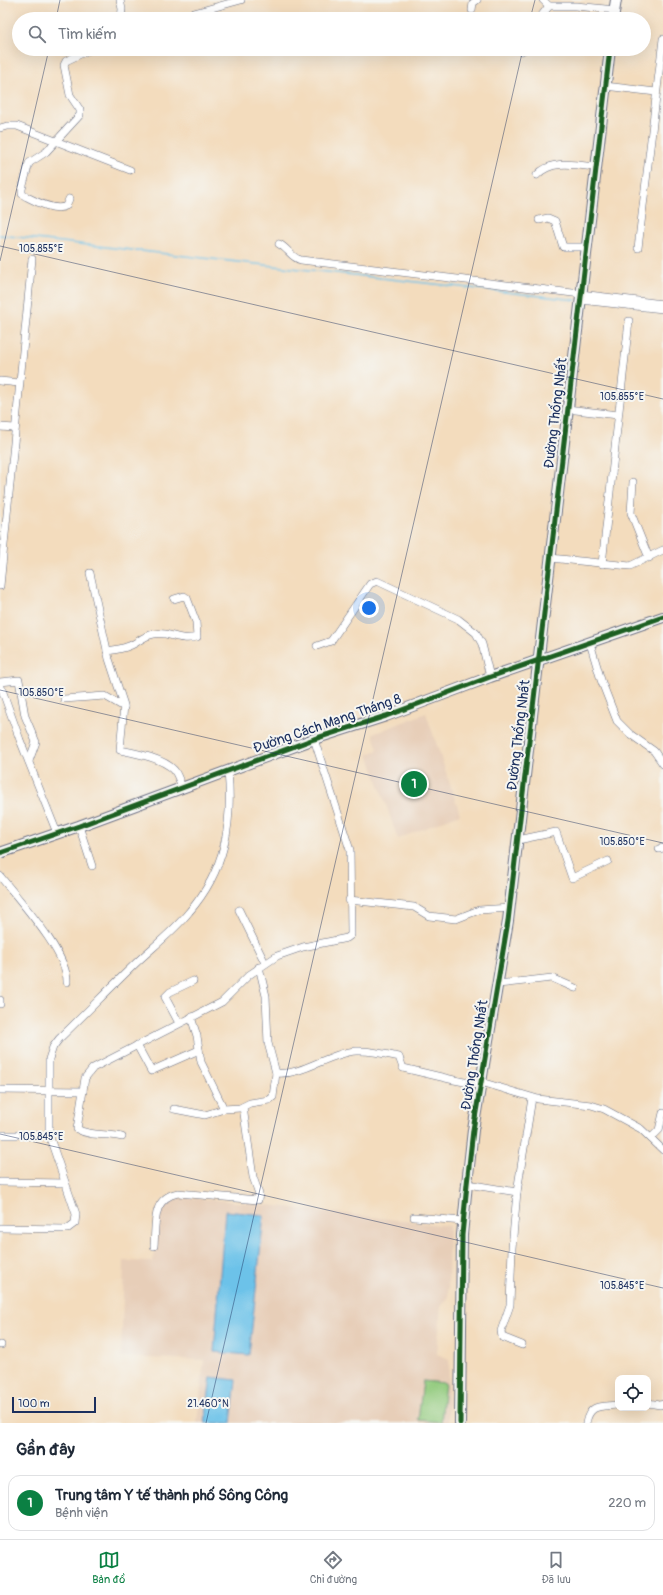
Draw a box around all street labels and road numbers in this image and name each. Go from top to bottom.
street label: Đường Thống Nhất [539,356,571,469]
street label: Đường Thống Nhất [502,678,534,791]
street label: Đường Cách Mạng Tháng 8 [251,690,403,757]
street label: Đường Thống Nhất [456,998,492,1111]

